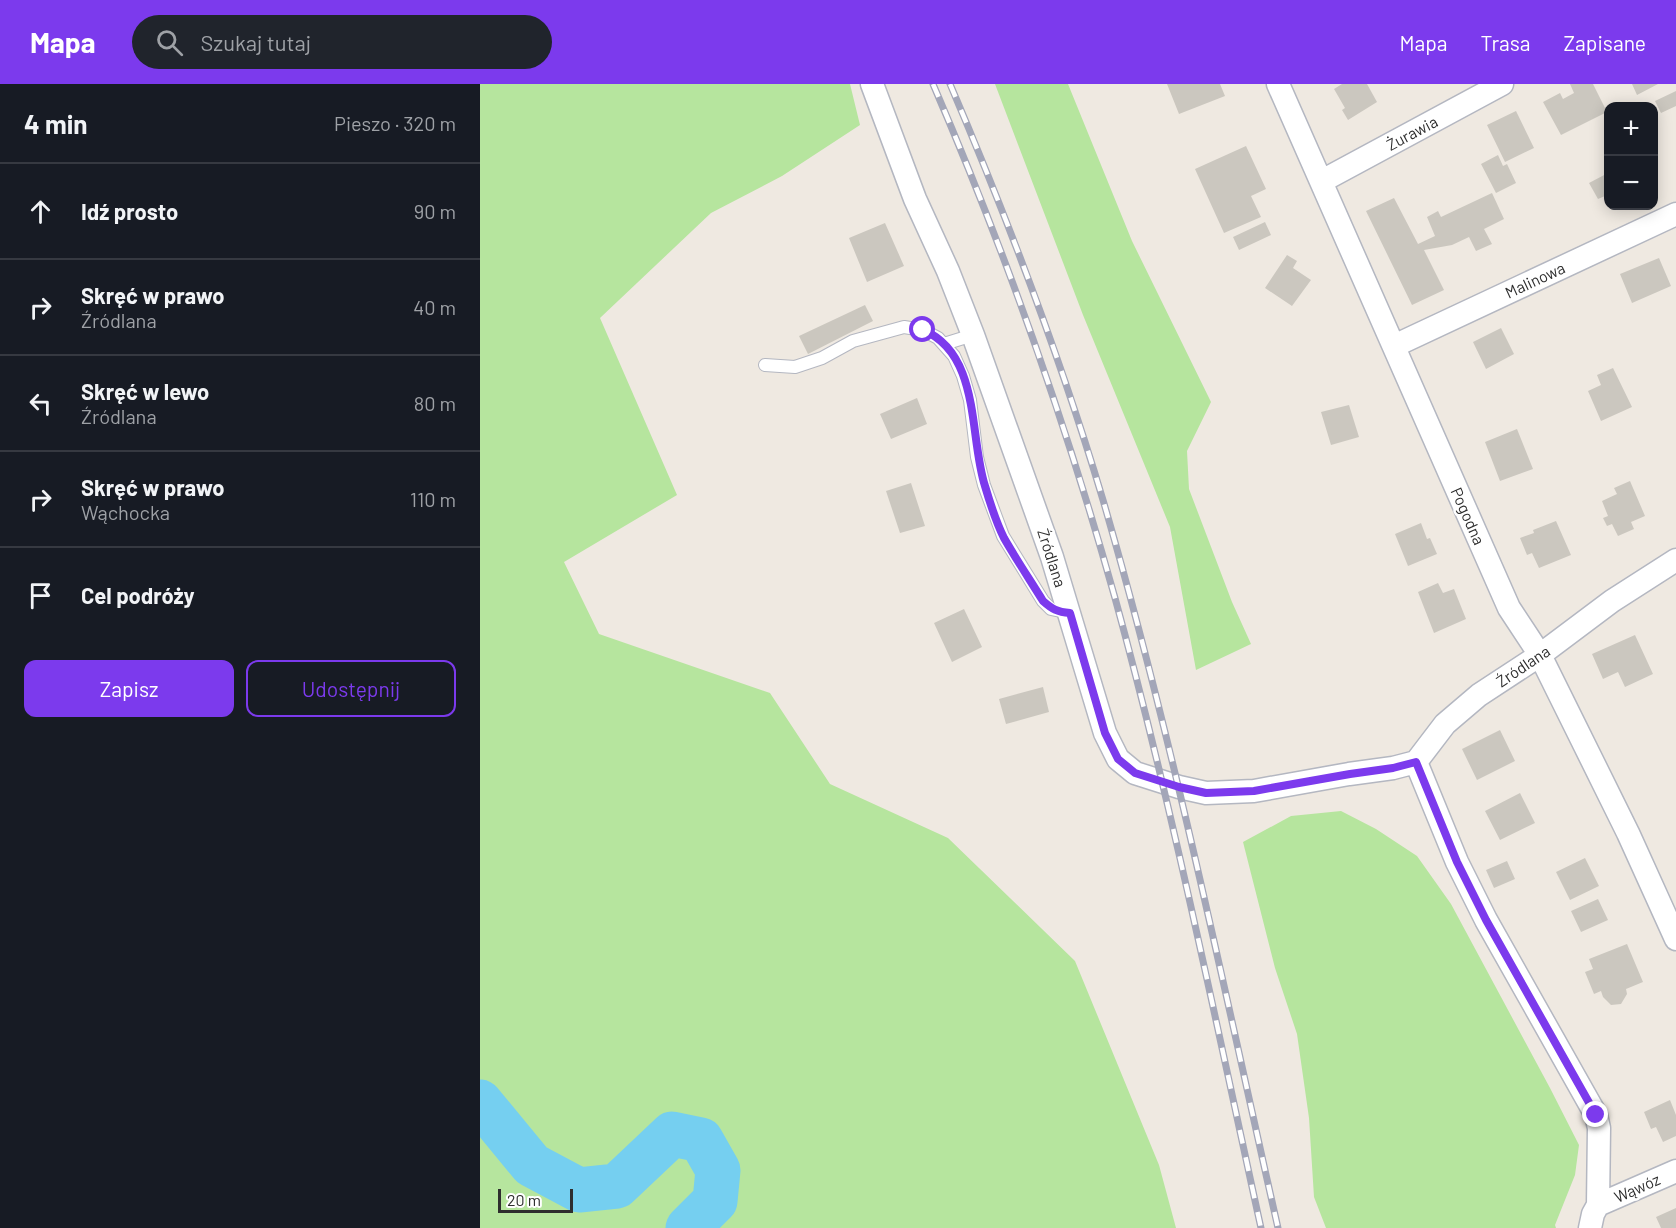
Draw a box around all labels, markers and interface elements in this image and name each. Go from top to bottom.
search box [132,15,552,69]
text: Mapa [30,25,96,59]
icon: search [153,26,186,59]
text: Szukaj tutaj [201,29,311,55]
text: Mapa [1400,30,1448,55]
text: Trasa [1481,30,1531,55]
text: Zapisane [1564,30,1646,55]
map controls [1604,102,1658,210]
button: + [1604,102,1658,156]
text: 4 min [24,108,88,139]
text: Pieszo · 320 m [334,111,456,135]
street label: Żurawia [1383,111,1441,154]
button: − [1604,156,1658,210]
icon: ahead [24,195,57,228]
text: Idź prosto [81,198,178,224]
text: 90 m [414,199,456,223]
street label: Malinowa [1502,257,1568,302]
text: Skręć w prawo [81,282,225,308]
icon: right [24,291,57,324]
text: 40 m [413,295,456,319]
text: Źródlana [81,308,157,332]
route start [909,316,935,342]
text: Skręć w lewo [81,378,209,404]
icon: left [24,387,57,420]
text: 80 m [414,391,456,415]
text: Źródlana [81,404,157,428]
text: Skręć w prawo [81,474,225,500]
icon: right [24,483,57,516]
street label: Pogodna [1447,484,1489,547]
text: 110 m [410,487,456,511]
text: Wąchocka [81,500,170,524]
street label: Źródlana [1034,526,1071,590]
icon: arrive [24,579,57,612]
text: Cel podróży [81,582,195,608]
street label: Źródlana [1492,641,1553,690]
button: Zapisz [24,660,234,717]
button: Udostępnij [246,660,456,717]
route end [1582,1101,1608,1127]
street label: Wąwóz [1611,1169,1663,1206]
scale bar [498,1186,573,1214]
text: 20 m [507,1190,541,1209]

